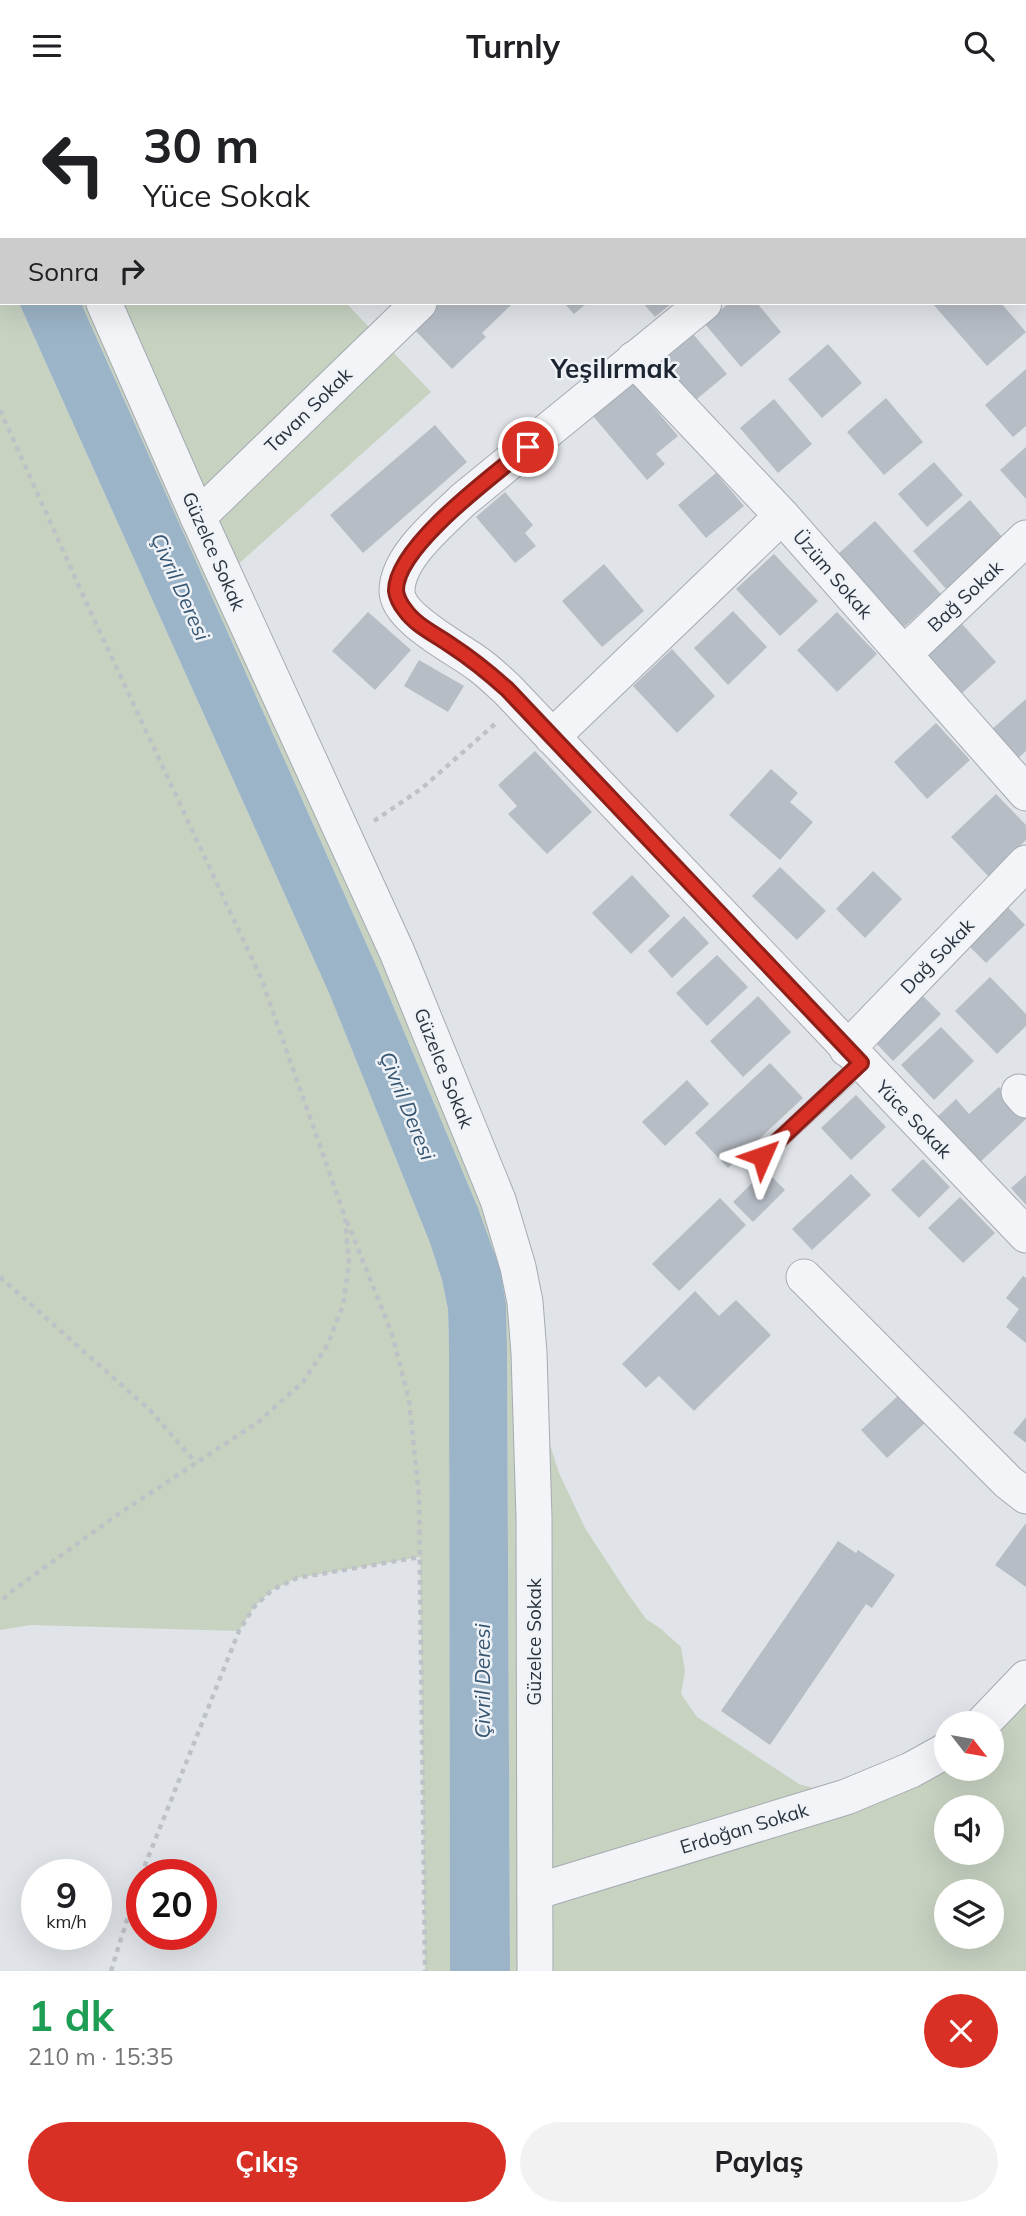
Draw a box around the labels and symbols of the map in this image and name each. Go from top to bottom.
district label: Yeşilırmak [550,352,678,385]
street label: Tavan Sokak [259,362,357,458]
pin [498,417,558,477]
street label: Güzelce Sokak [177,488,251,614]
street label: Üzüm Sokak [788,525,878,624]
water label: Çivril Deresi [146,529,216,644]
street label: Bağ Sokak [922,555,1008,637]
street label: Dağ Sokak [895,913,979,999]
street label: Güzelce Sokak [409,1004,479,1132]
water label: Çivril Deresi [374,1047,442,1164]
street label: Yüce Sokak [870,1074,957,1163]
position arrow [725,1119,799,1193]
street label: Güzelce Sokak [522,1578,546,1706]
water label: Çivril Deresi [469,1623,495,1739]
north arrow [934,1711,1004,1781]
street label: Erdoğan Sokak [677,1797,811,1859]
speed limit sign: 20 [126,1859,217,1950]

